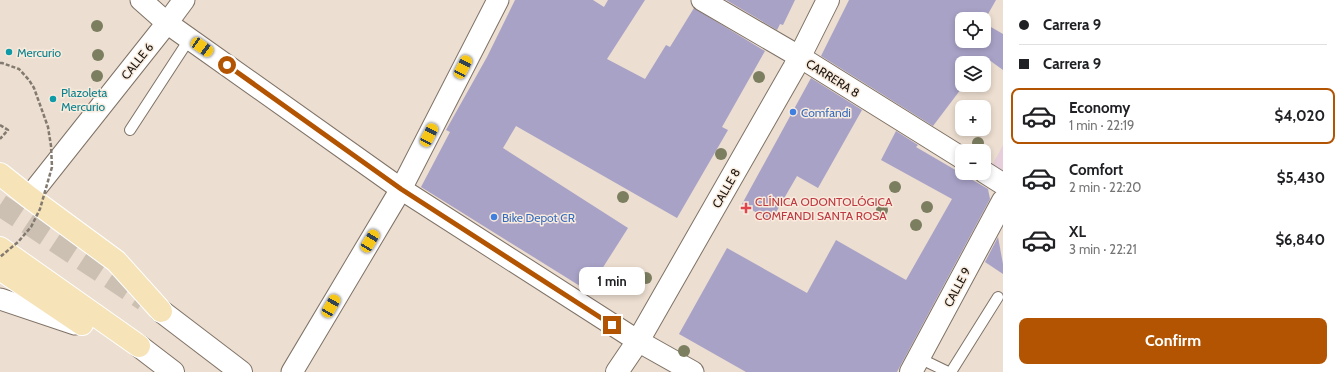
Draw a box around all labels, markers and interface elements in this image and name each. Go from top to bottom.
map controls [955,12,991,180]
button: locate [955,12,991,48]
text: Carrera 9 [1043,16,1101,34]
car [189,35,215,59]
street label: CALLE 6 [118,39,156,82]
place label: Mercurio [17,45,61,60]
marker: Mercurio [4,47,14,57]
car [452,54,474,80]
text: Carrera 9 [1043,55,1101,73]
route start [218,56,236,74]
street label: CARRERA 8 [803,56,863,100]
button: layers [955,56,991,92]
place label: Plazoleta Mercurio [61,85,107,114]
marker: Plazoleta Mercurio [48,94,58,104]
icon: car [1021,98,1057,134]
text: Economy [1069,99,1130,117]
button: + [955,100,991,136]
place label: Comfandi [801,105,851,120]
marker: Comfandi [788,107,798,117]
text: $4,020 [1275,107,1325,125]
text: 1 min · 22:19 [1069,117,1134,133]
car [418,122,440,148]
button: − [955,144,991,180]
icon: car [1021,160,1057,196]
text: Comfort [1069,161,1123,179]
street label: CALLE 8 [709,165,743,211]
text: $5,430 [1277,169,1325,187]
text: 2 min · 22:20 [1069,179,1141,195]
place label: CLÍNICA ODONTOLÓGICA COMFANDI SANTA ROSA [755,194,893,223]
marker: CLÍNICA ODONTOLÓGICA COMFANDI SANTA ROSA [740,202,752,214]
place label: Bike Depot CR [502,210,576,225]
marker: Bike Depot CR [489,212,499,222]
icon: car [1021,222,1057,258]
text: XL [1069,223,1086,241]
car [359,228,381,254]
text: $6,840 [1275,231,1325,249]
text: 3 min · 22:21 [1069,241,1137,257]
street label: CALLE 9 [940,264,974,309]
callout: 1 min [579,267,645,295]
text: 1 min [597,273,627,289]
car [320,293,342,319]
route end [603,316,621,334]
button: Confirm [1019,318,1327,364]

